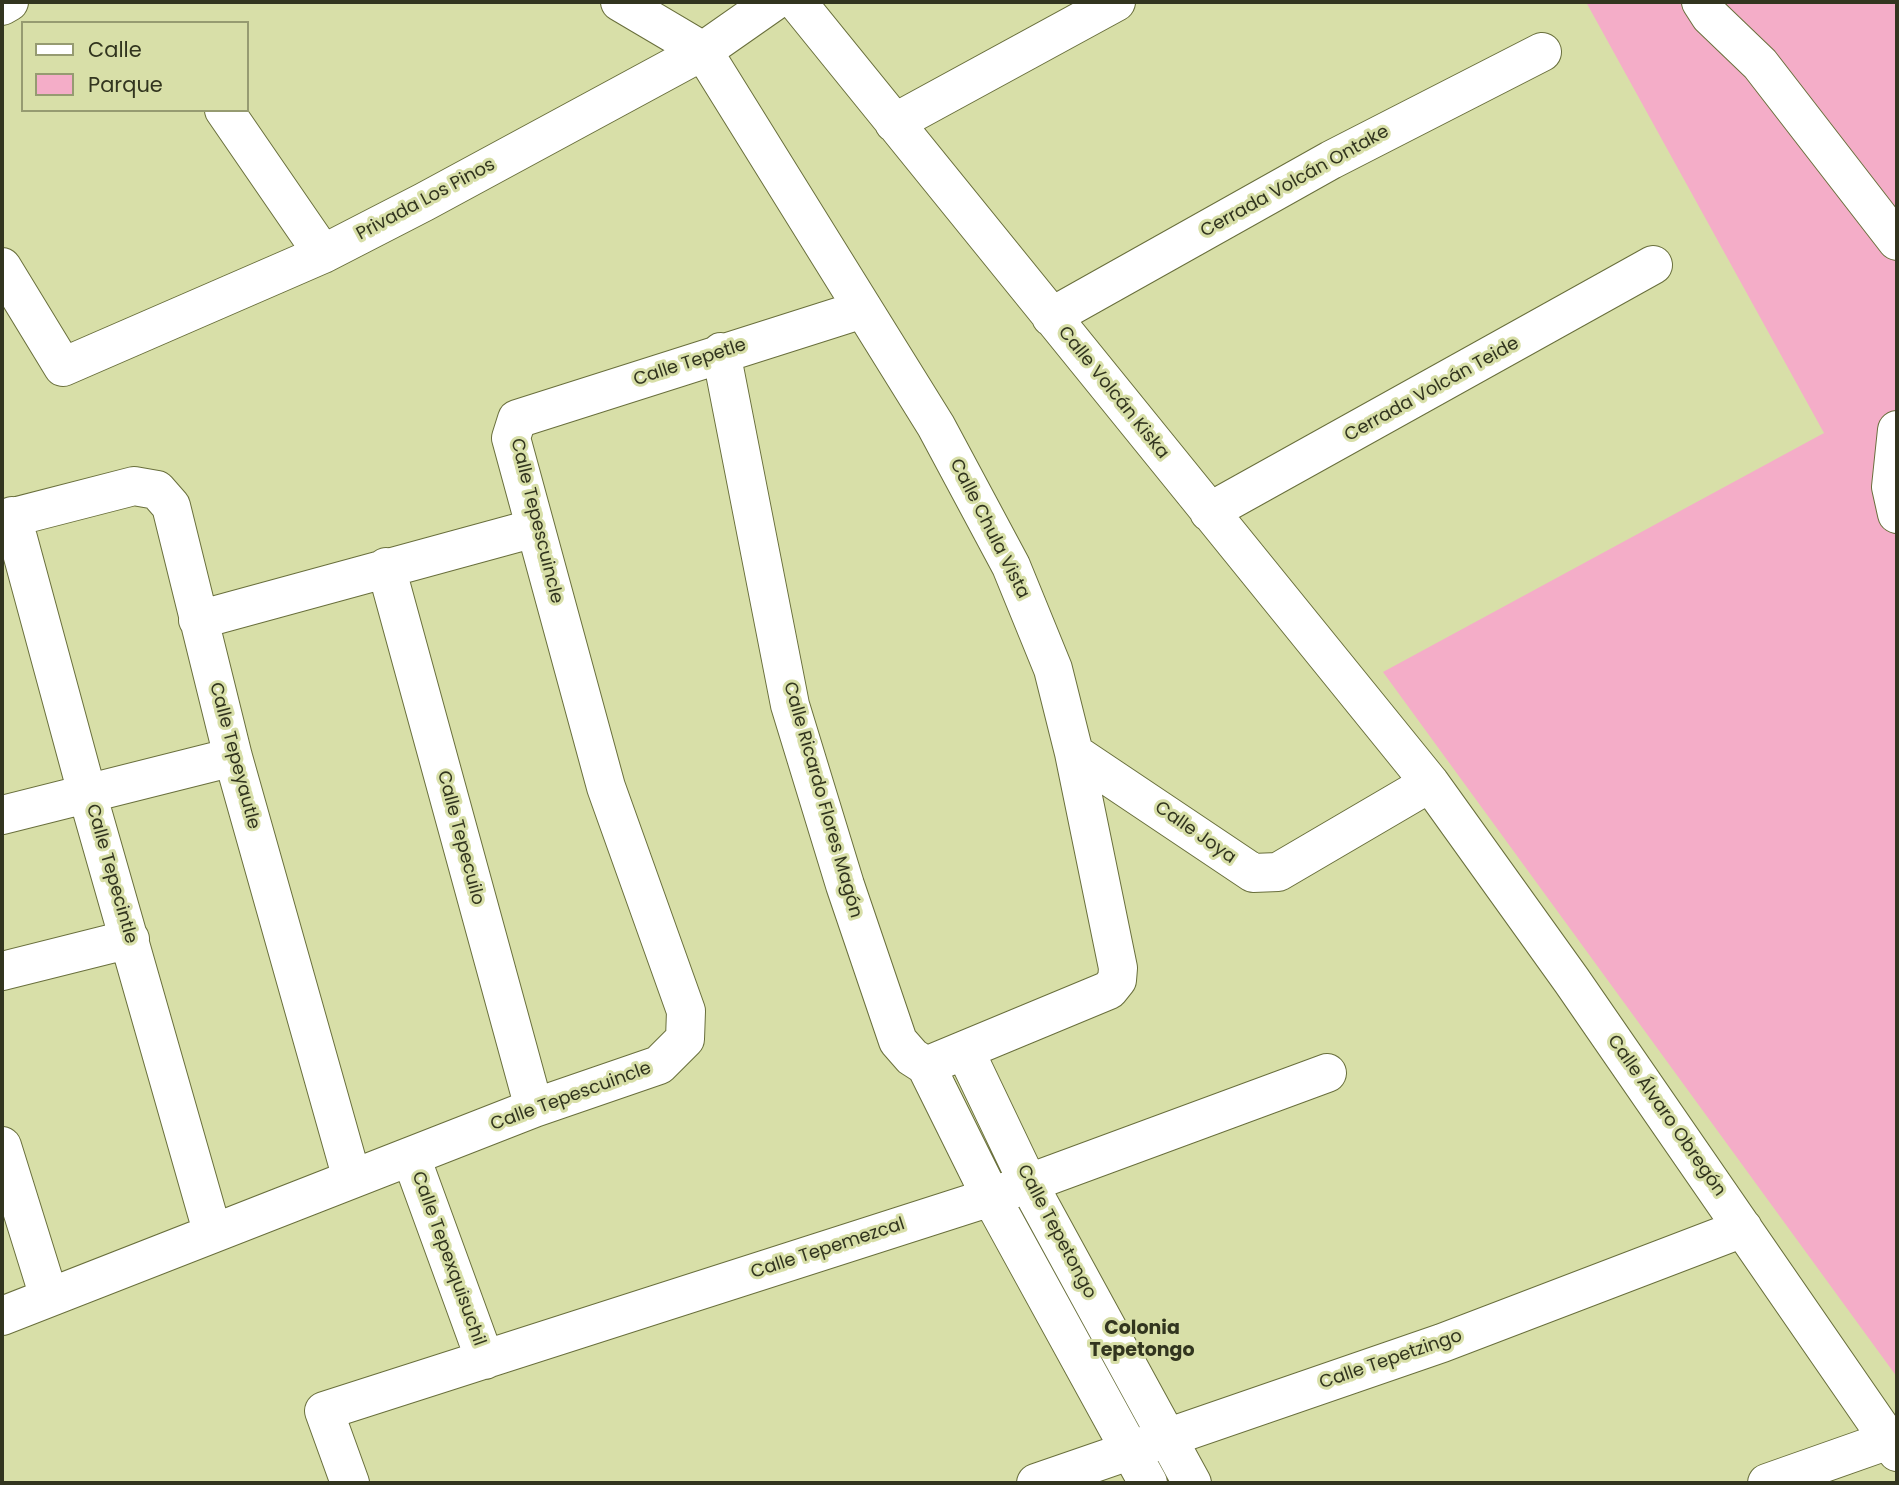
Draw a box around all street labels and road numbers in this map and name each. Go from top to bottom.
street label: Cerrada Volcán Ontake [1197,121,1393,243]
street label: Privada Los Pinos [353,154,499,246]
street label: Calle Volcán Kiska [1053,322,1173,464]
street label: Cerrada Volcán Teide [1341,333,1523,447]
street label: Calle Tepetle [631,335,749,391]
street label: Calle Tepescuincle [505,436,567,606]
street label: Calle Chula Vista [944,456,1034,602]
street label: Calle Ricardo Flores Magón [778,679,866,921]
street label: Calle Tepeyautle [204,680,264,832]
street label: Calle Tepecuilo [432,769,488,907]
street label: Calle Joya [1150,797,1240,869]
street label: Calle Tepecintle [81,802,141,946]
street label: Calle Álvaro Obregón [1602,1031,1730,1201]
street label: Calle Tepescuincle [488,1058,654,1136]
street label: Calle Tepetongo [1012,1161,1100,1303]
street label: Calle Tepexquisuchil [406,1169,490,1349]
street label: Calle Tepemezcal [748,1214,908,1284]
street label: Calle Tepetzingo [1317,1325,1465,1395]

